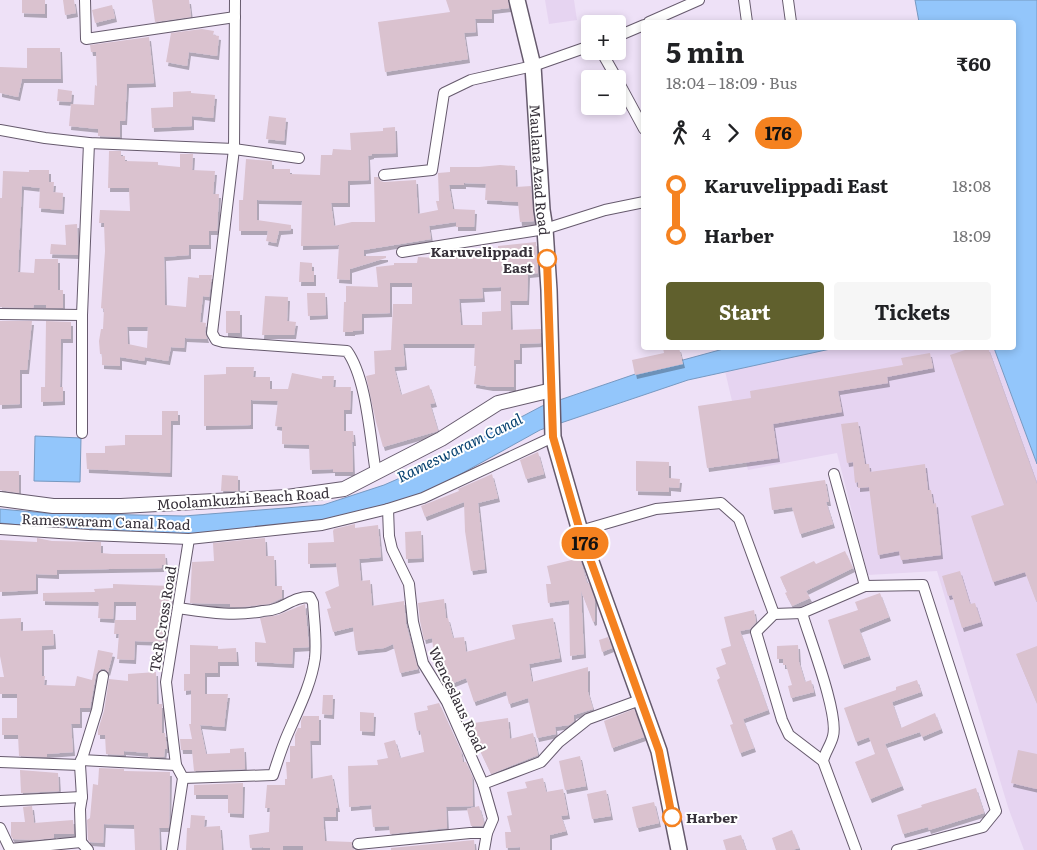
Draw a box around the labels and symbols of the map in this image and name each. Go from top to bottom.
street label: Maulana Azad Road [525,104,555,236]
place label: Karuvelippadi East [430,241,534,277]
marker: Karuvelippadi East [537,249,557,269]
water label: Rameswaram Canal [392,406,526,487]
street label: Moolamkuzhi Beach Road [156,482,331,514]
street label: Rameswaram Canal Road [21,508,191,534]
line badge: 176 [556,527,614,559]
street label: T&R Cross Road [144,564,180,674]
street label: Wenceslaus Road [425,643,491,755]
marker: Harber [662,807,682,827]
place label: Harber [686,807,738,827]

